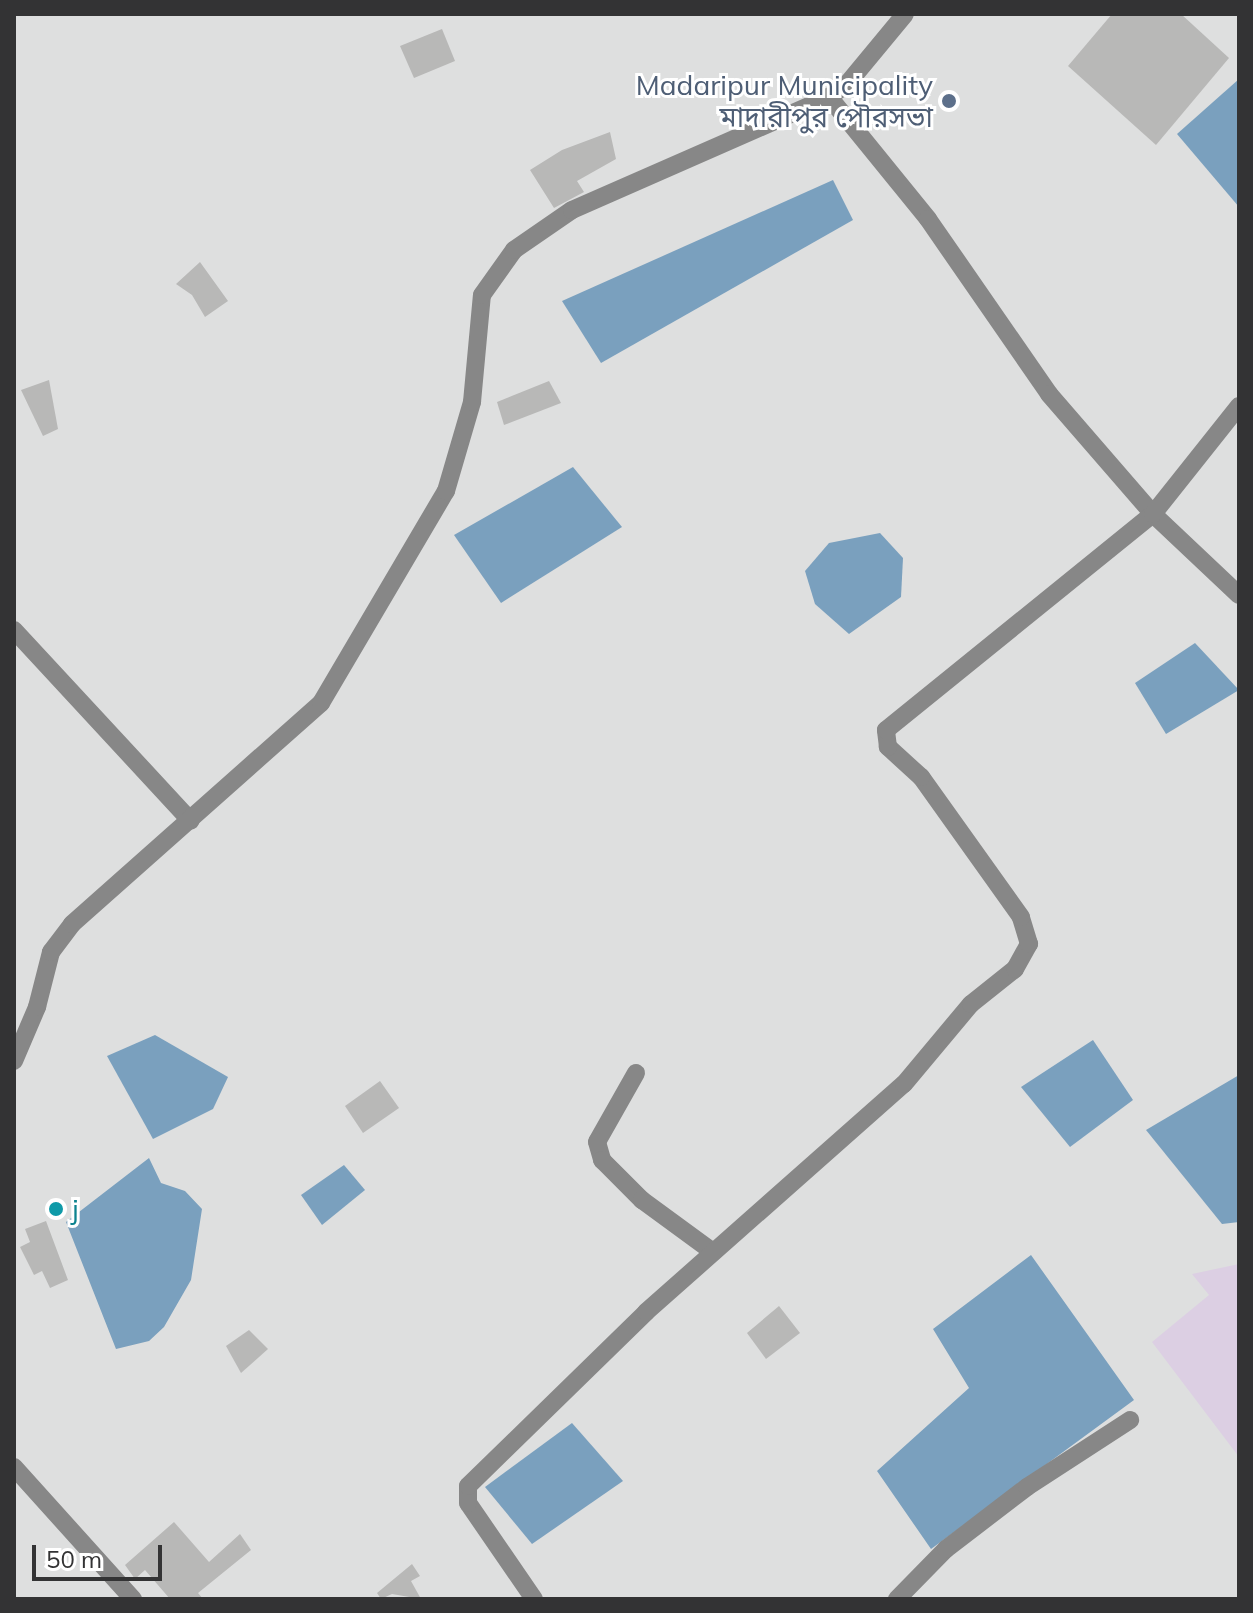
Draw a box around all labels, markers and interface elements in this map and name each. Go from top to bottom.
place label: Madaripur Municipality মাদারীপুর পৌরসভা [636,68,933,134]
marker: Madaripur Municipality মাদারীপুর পৌরসভা [940,92,958,110]
place label: j [72,1192,79,1226]
marker: j [47,1200,65,1218]
scale bar [36,1529,166,1579]
text: 50 m [46,1544,102,1574]

